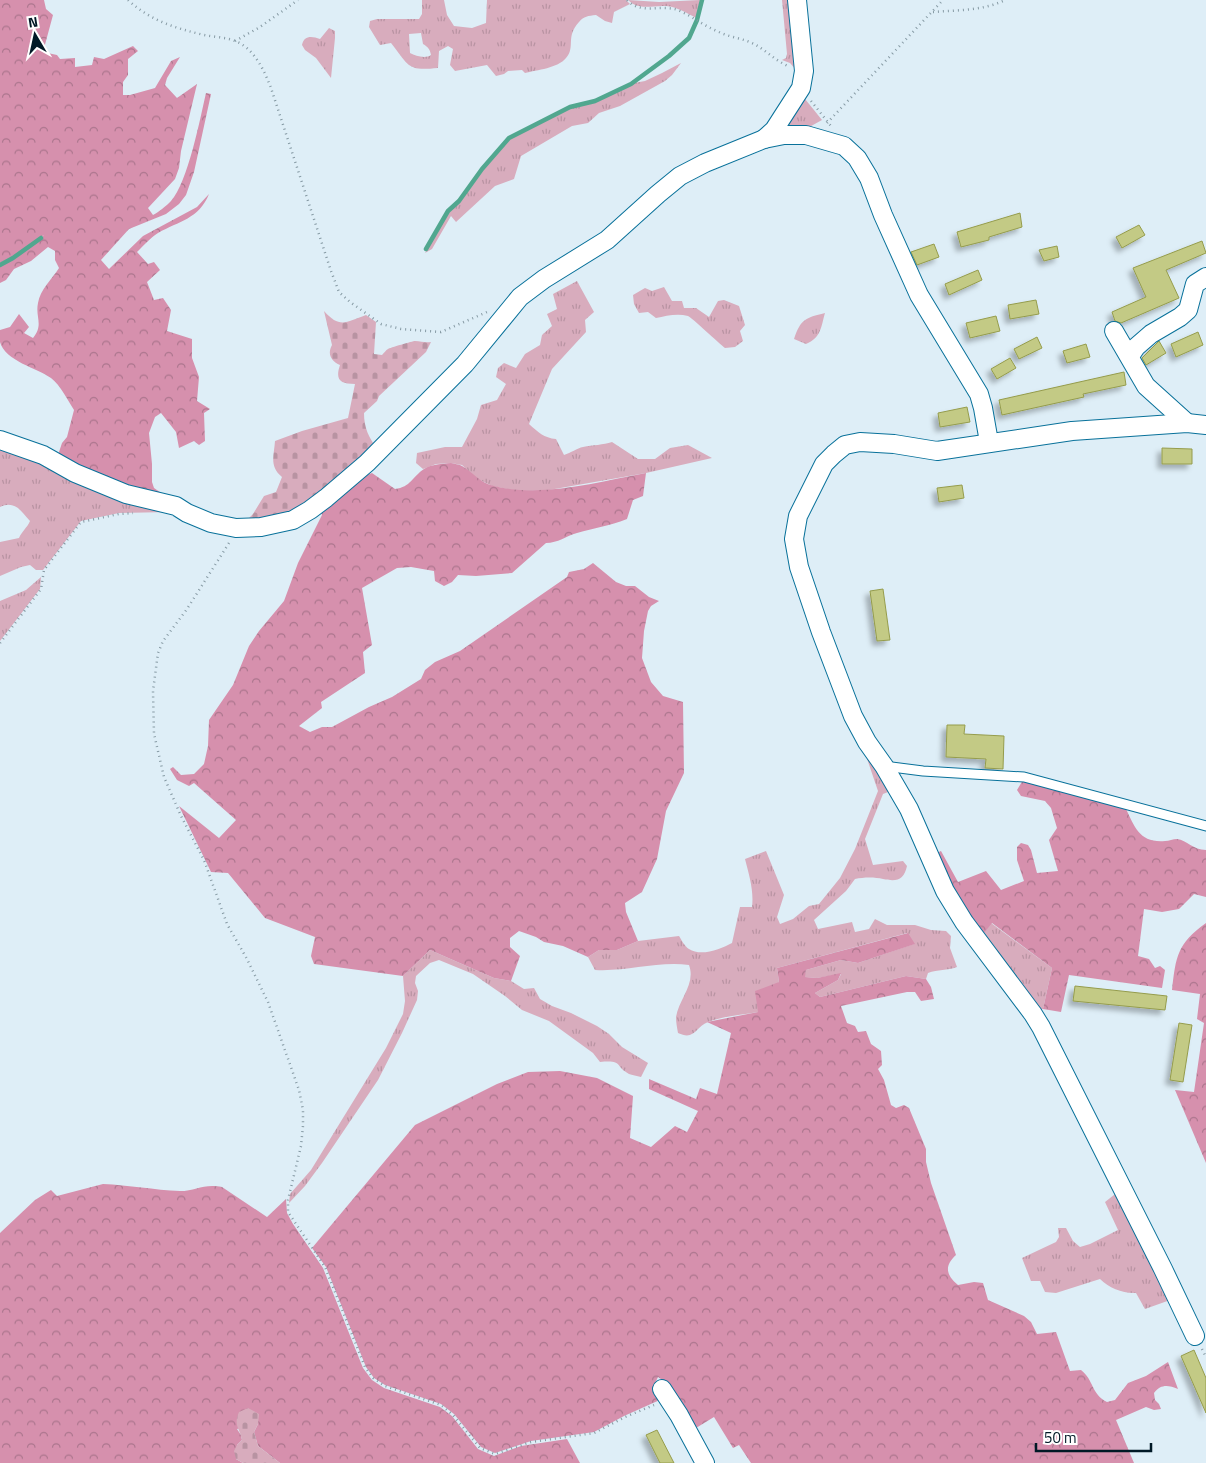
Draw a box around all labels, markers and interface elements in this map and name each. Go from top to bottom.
north arrow [10,10,60,60]
text: N [26,11,39,33]
scale bar [1036,1420,1151,1452]
text: 50 m [1044,1426,1077,1449]

